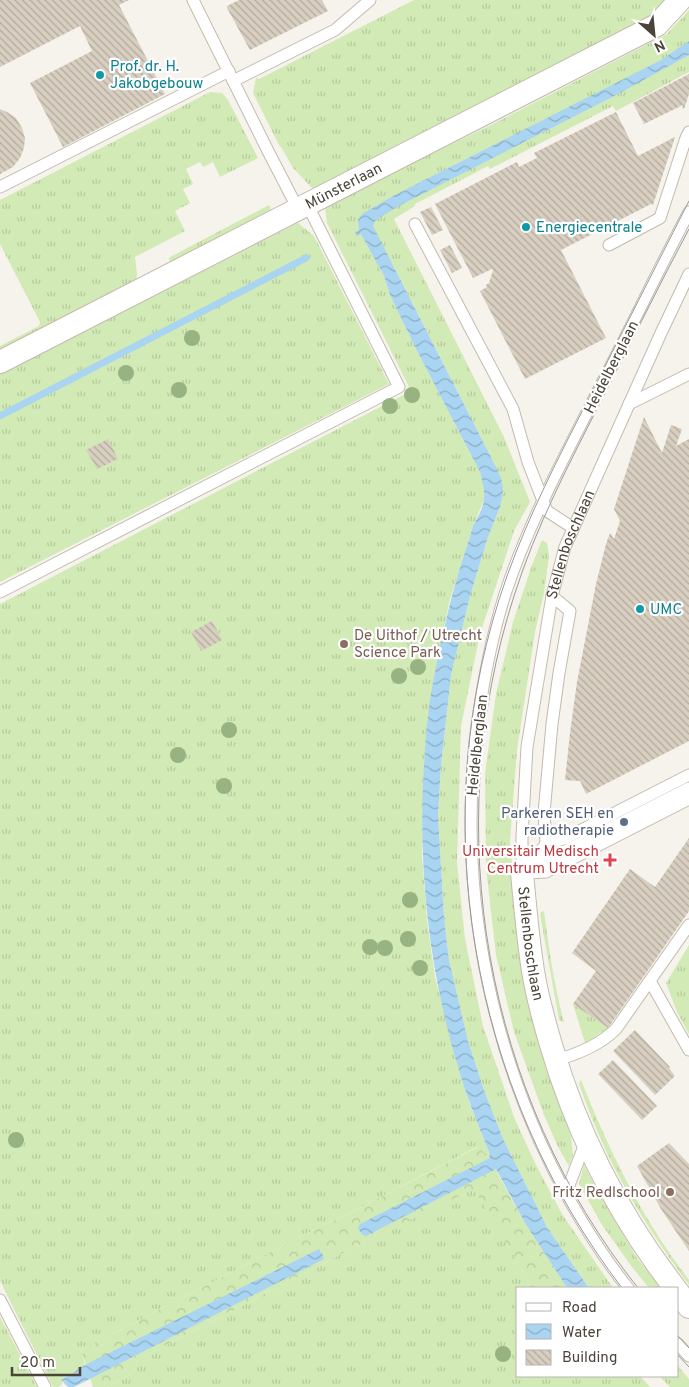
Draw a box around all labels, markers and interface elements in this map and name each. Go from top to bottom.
north arrow [629,10,679,60]
text: N [651,35,668,55]
place label: Prof. dr. H. Jakobgebouw [110,58,204,94]
marker: Prof. dr. H. Jakobgebouw [94,69,106,81]
street label: Münsterlaan [303,160,386,215]
place label: Energiecentrale [536,219,642,238]
marker: Energiecentrale [520,221,532,233]
street label: Heidelberglaan [581,318,644,417]
street label: Stellenboschlaan [544,487,600,602]
place label: UMC [650,601,682,620]
marker: UMC [634,603,646,615]
place label: De Uithof / Utrecht Science Park [354,627,482,663]
marker: De Uithof / Utrecht Science Park [338,638,350,650]
street label: Heidelberglaan [464,693,493,797]
place label: Parkeren SEH en radiotherapie [501,805,614,841]
marker: Parkeren SEH en radiotherapie [618,816,630,828]
place label: Universitair Medisch Centrum Utrecht [462,843,599,879]
marker: Universitair Medisch Centrum Utrecht [603,853,617,867]
street label: Stellenboschlaan [512,886,547,1003]
place label: Fritz Redlschool [552,1184,660,1203]
marker: Fritz Redlschool [664,1186,676,1198]
legend [516,1287,679,1377]
text: Road [562,1299,597,1318]
text: Water [562,1324,602,1343]
scale bar [12,1344,80,1376]
text: Building [562,1349,617,1368]
text: 20 m [20,1354,55,1373]

